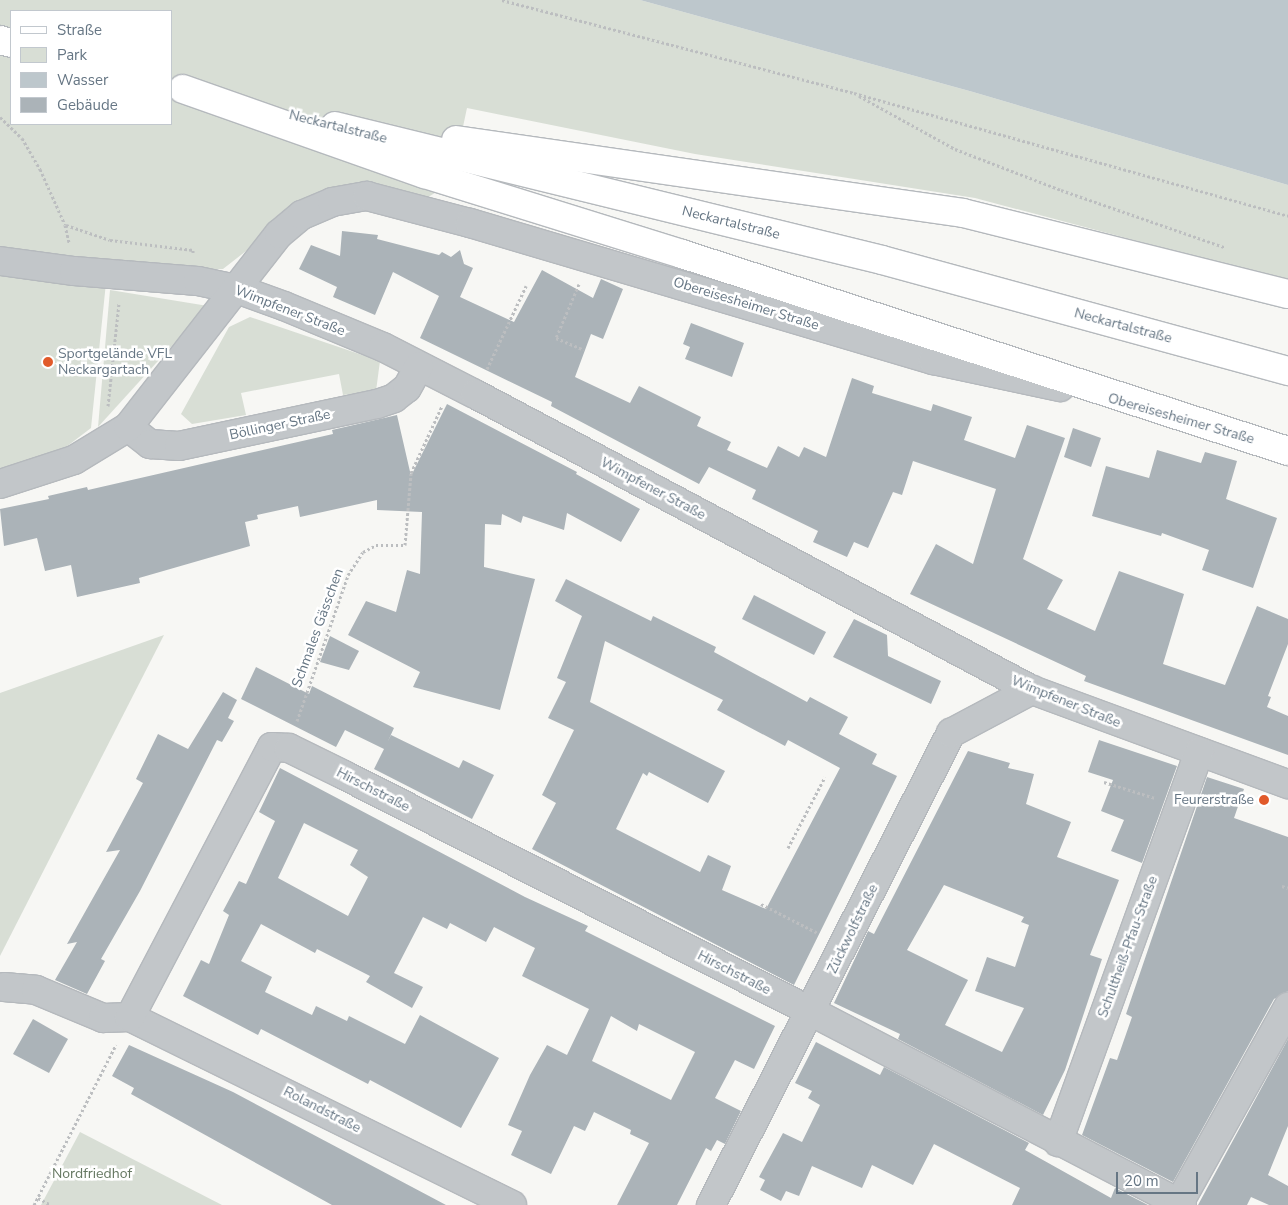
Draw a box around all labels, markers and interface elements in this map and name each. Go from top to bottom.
legend [10,10,172,125]
text: Straße [57,20,102,40]
text: Park [57,45,87,65]
text: Wasser [57,70,108,90]
text: Gebäude [57,95,118,115]
street label: Neckartalstraße [287,107,389,147]
street label: Neckartalstraße [680,203,782,243]
street label: Obereisesheimer Straße [671,274,821,334]
street label: Wimpfener Straße [233,282,347,340]
street label: Neckartalstraße [1072,305,1174,347]
place label: Sportgelände VFL Neckargartach [58,346,172,378]
marker: Sportgelände VFL Neckargartach [42,356,54,368]
street label: Obereisesheimer Straße [1106,390,1256,448]
street label: Böllinger Straße [228,406,332,444]
street label: Wimpfener Straße [598,454,708,524]
street label: Schmales Gässchen [289,566,347,690]
street label: Wimpfener Straße [1009,672,1123,732]
street label: Hirschstraße [334,764,412,816]
place label: Feurerstraße [1174,792,1254,808]
marker: Feurerstraße [1258,794,1270,806]
street label: Schultheiß-Pfau-Straße [1095,874,1161,1020]
street label: Zückwolfstraße [824,882,882,976]
street label: Hirschstraße [695,947,773,999]
street label: Rolandstraße [280,1083,364,1137]
scale bar [1118,1162,1200,1194]
park label: Nordfriedhof [52,1166,132,1182]
text: 20 m [1124,1171,1159,1191]

